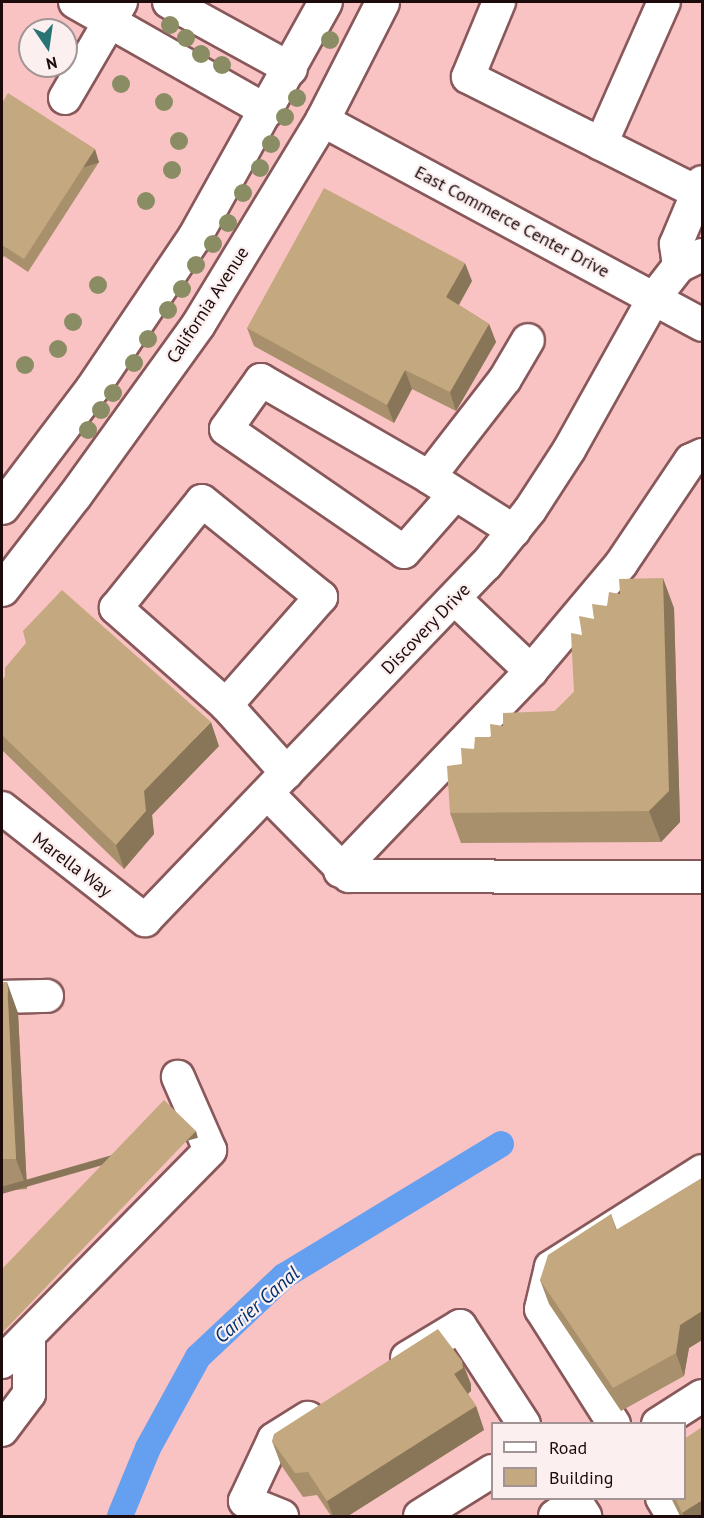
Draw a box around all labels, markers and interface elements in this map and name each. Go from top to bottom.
north arrow [18,18,78,78]
text: N [44,53,59,75]
street label: East Commerce Center Drive [411,161,613,283]
street label: California Avenue [162,243,254,367]
street label: Discovery Drive [377,579,475,679]
street label: Marella Way [28,828,116,902]
water label: Carrier Canal [210,1262,304,1348]
legend [491,1422,686,1500]
text: Road [549,1436,587,1459]
text: Building [549,1466,613,1489]

